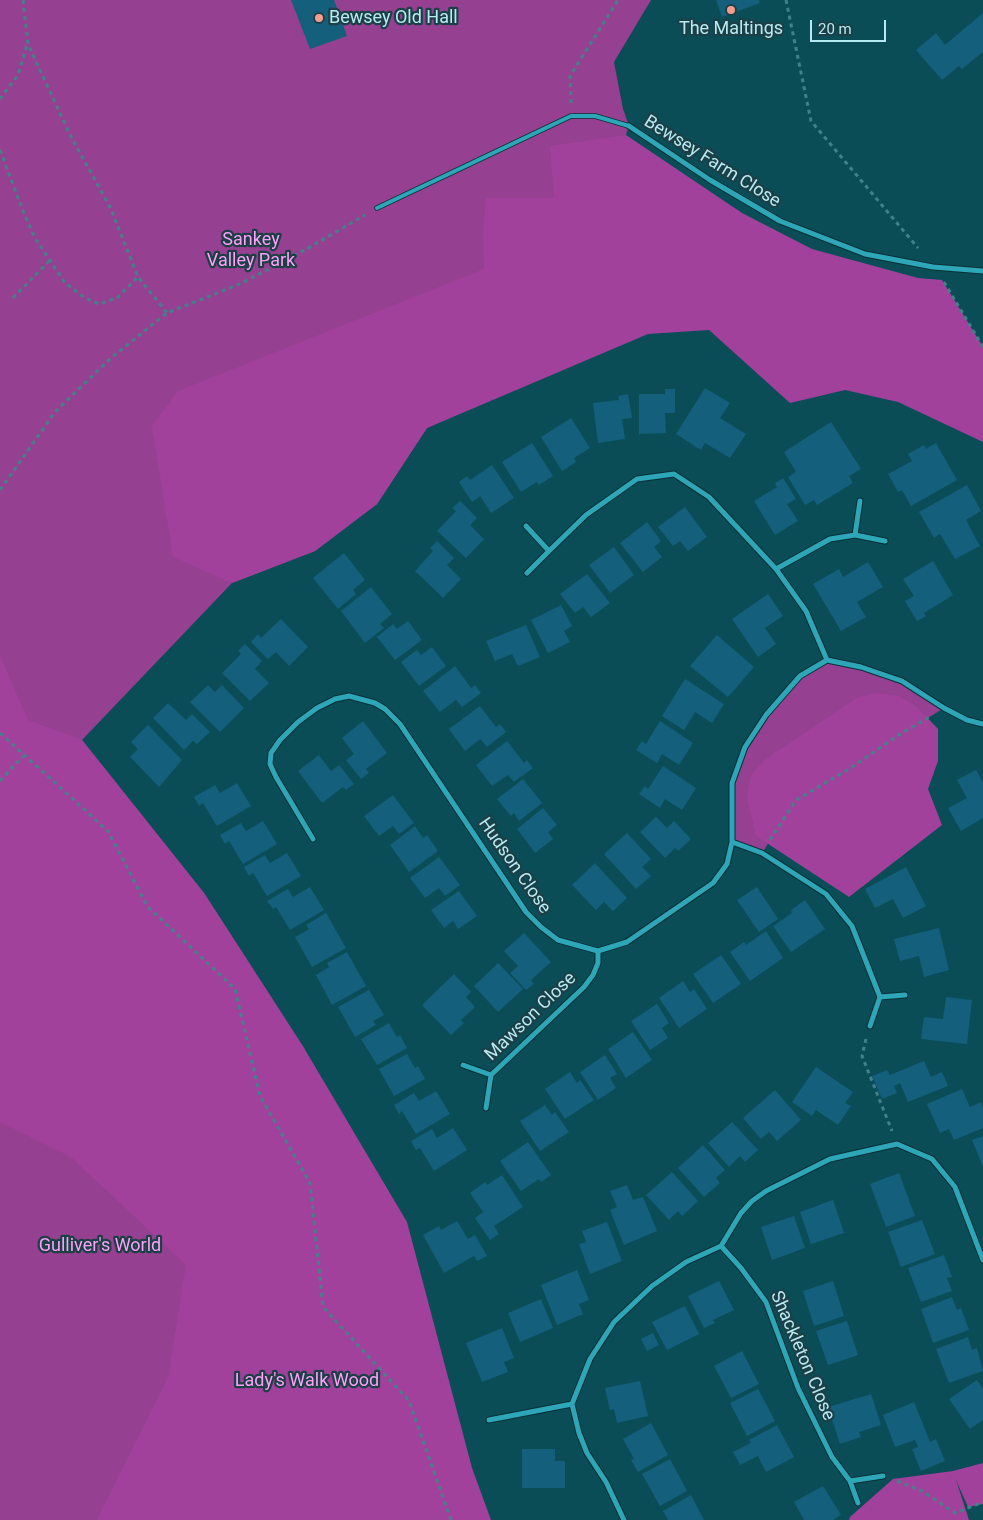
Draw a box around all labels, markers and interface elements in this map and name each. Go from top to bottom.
marker: The Maltings [725,4,737,16]
place label: Bewsey Old Hall [329,7,458,29]
scale bar [813,10,889,42]
marker: Bewsey Old Hall [313,12,325,24]
place label: The Maltings [679,18,783,40]
text: 20 m [818,20,852,38]
street label: Bewsey Farm Close [640,111,784,213]
park label: Sankey Valley Park [207,229,295,272]
street label: Hudson Close [473,814,555,918]
street label: Mawson Close [481,968,581,1066]
park label: Gulliver's World [39,1235,161,1257]
street label: Shackleton Close [765,1288,839,1424]
park label: Lady's Walk Wood [235,1370,379,1392]

